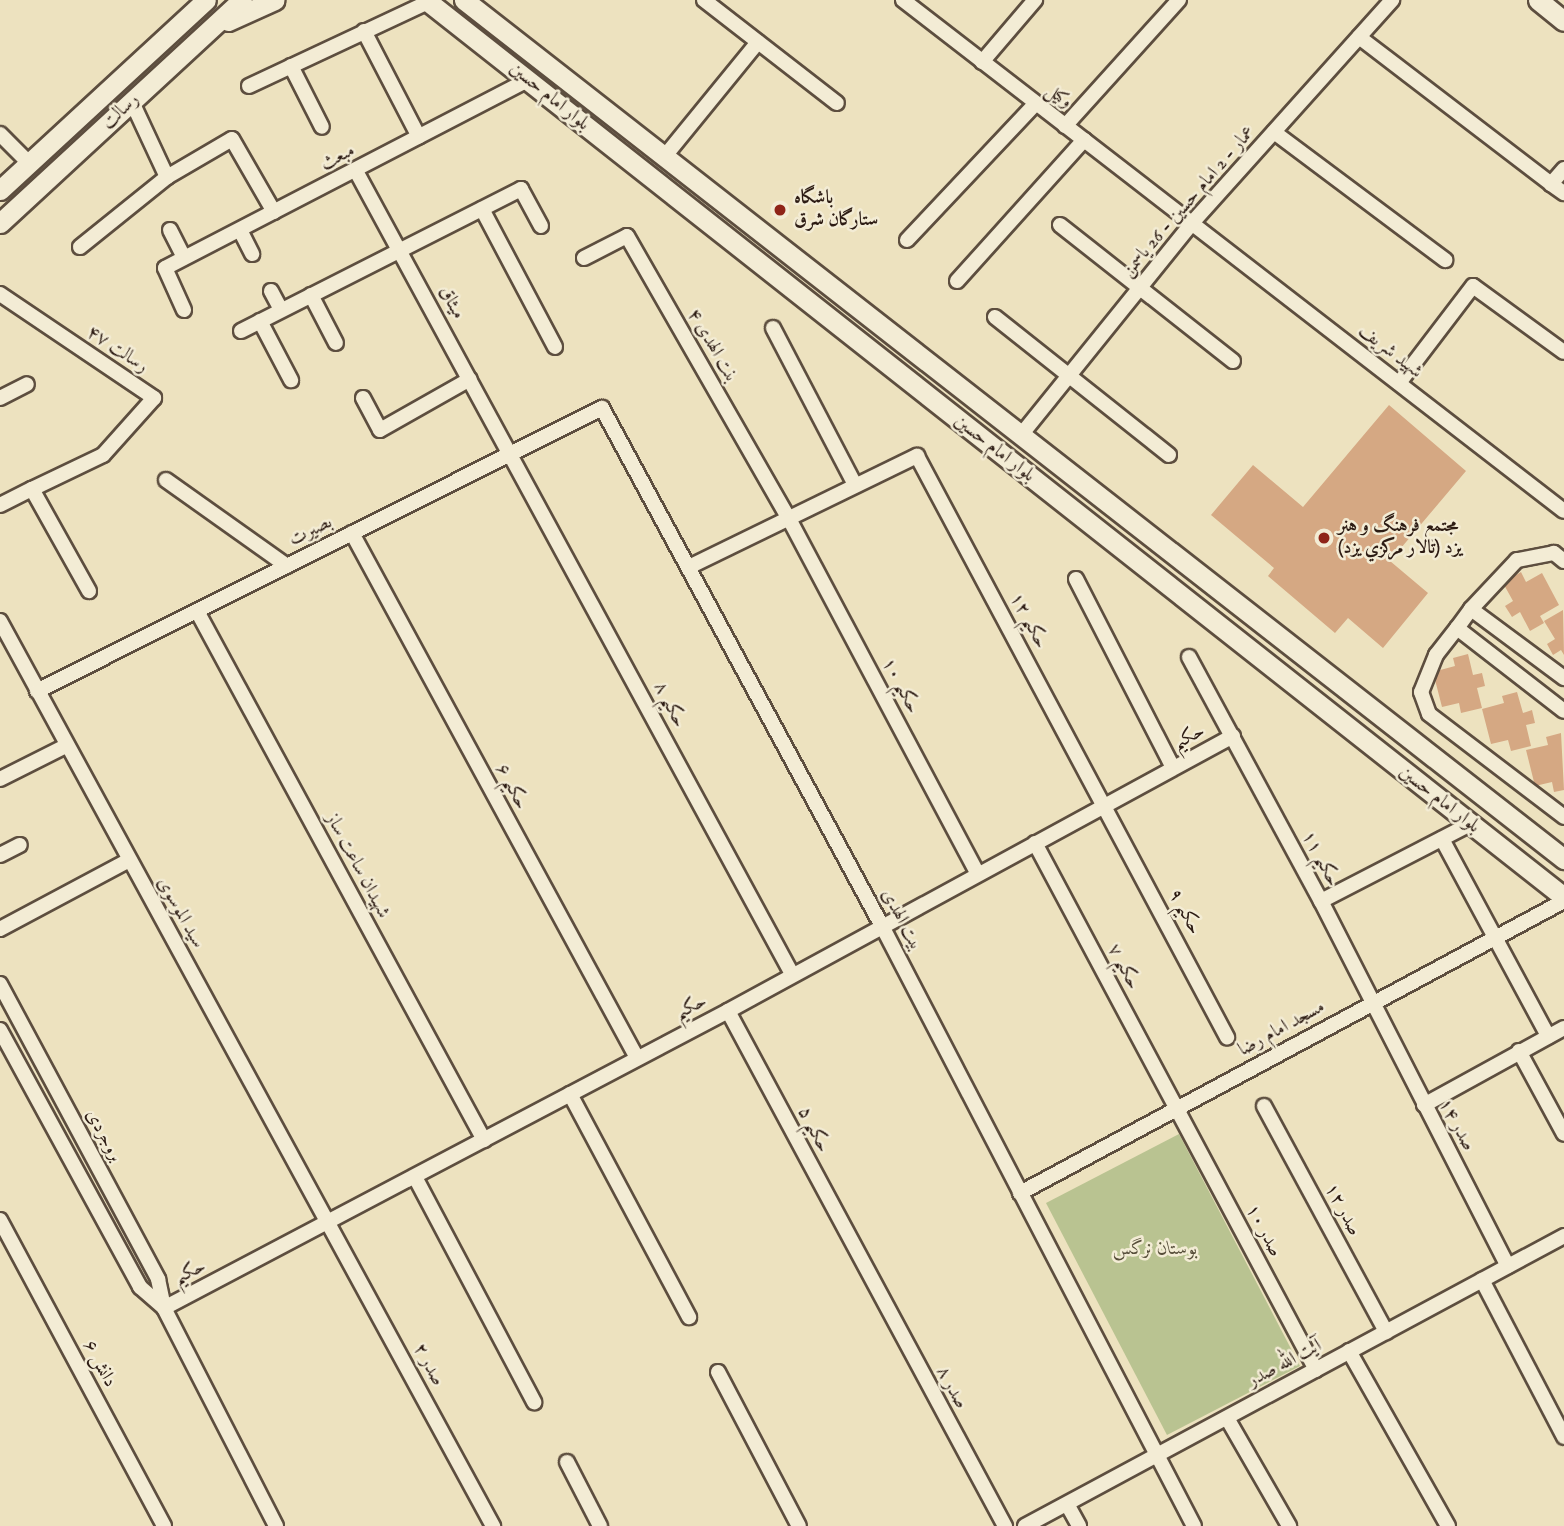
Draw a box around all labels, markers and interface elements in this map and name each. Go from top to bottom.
street label: بلوار امام حسین [504,58,594,136]
street label: وکیل [1040,80,1076,114]
street label: رسالت [98,89,144,135]
street label: عمار - 2 امام حسین - 26 یاسمن [1117,122,1261,282]
street label: مبعث [317,140,359,176]
place label: باشگاه ستارگان شرق [794,188,878,232]
marker: باشگاه ستارگان شرق [772,202,788,218]
street label: میثاق [433,283,469,323]
street label: بنت الهدی ۴ [682,305,742,387]
street label: شهید شریف [1353,320,1427,384]
street label: رسالت ۴۷ [82,321,152,379]
street label: بلوار امام حسین [949,410,1039,488]
street label: بصیرت [286,512,336,552]
place label: مجتمع فرهنگ و هنر یزد (تالار مركزي یزد) [1338,516,1462,560]
marker: مجتمع فرهنگ و هنر یزد (تالار مركزي یزد) [1316,530,1332,546]
street label: حکیم ۱۲ [1004,589,1052,653]
street label: حکیم ۱۰ [876,654,924,718]
street label: حکیم ۸ [648,678,690,732]
street label: حکیم [1169,720,1209,756]
street label: حکیم ۶ [490,760,532,814]
street label: بلوار امام حسین [1394,761,1484,839]
street label: شهیدان ساعت ساز [320,810,394,922]
street label: حکیم ۱۱ [1296,827,1344,891]
street label: سید الموسوی [151,873,209,953]
street label: بیت الهدی [875,885,927,955]
street label: حکیم ۹ [1163,885,1205,939]
street label: حکیم ۷ [1102,940,1144,994]
street label: حکیم [671,990,711,1026]
street label: مسجد امام رضا [1235,996,1329,1062]
street label: صدر ۱۴ [1433,1095,1479,1155]
street label: حکیم ۵ [792,1103,834,1157]
street label: بروجردی [80,1106,126,1166]
street label: صدر ۱۲ [1319,1180,1365,1240]
street label: صدر ۱۰ [1240,1201,1286,1261]
park label: بوستان نرگس [1112,1239,1198,1261]
street label: حکیم [170,1255,210,1291]
street label: آیت الله صدر [1244,1335,1326,1393]
street label: دانش ۶ [77,1336,121,1392]
street label: صدر ۲ [407,1340,449,1390]
street label: صدر ۸ [930,1363,972,1413]

